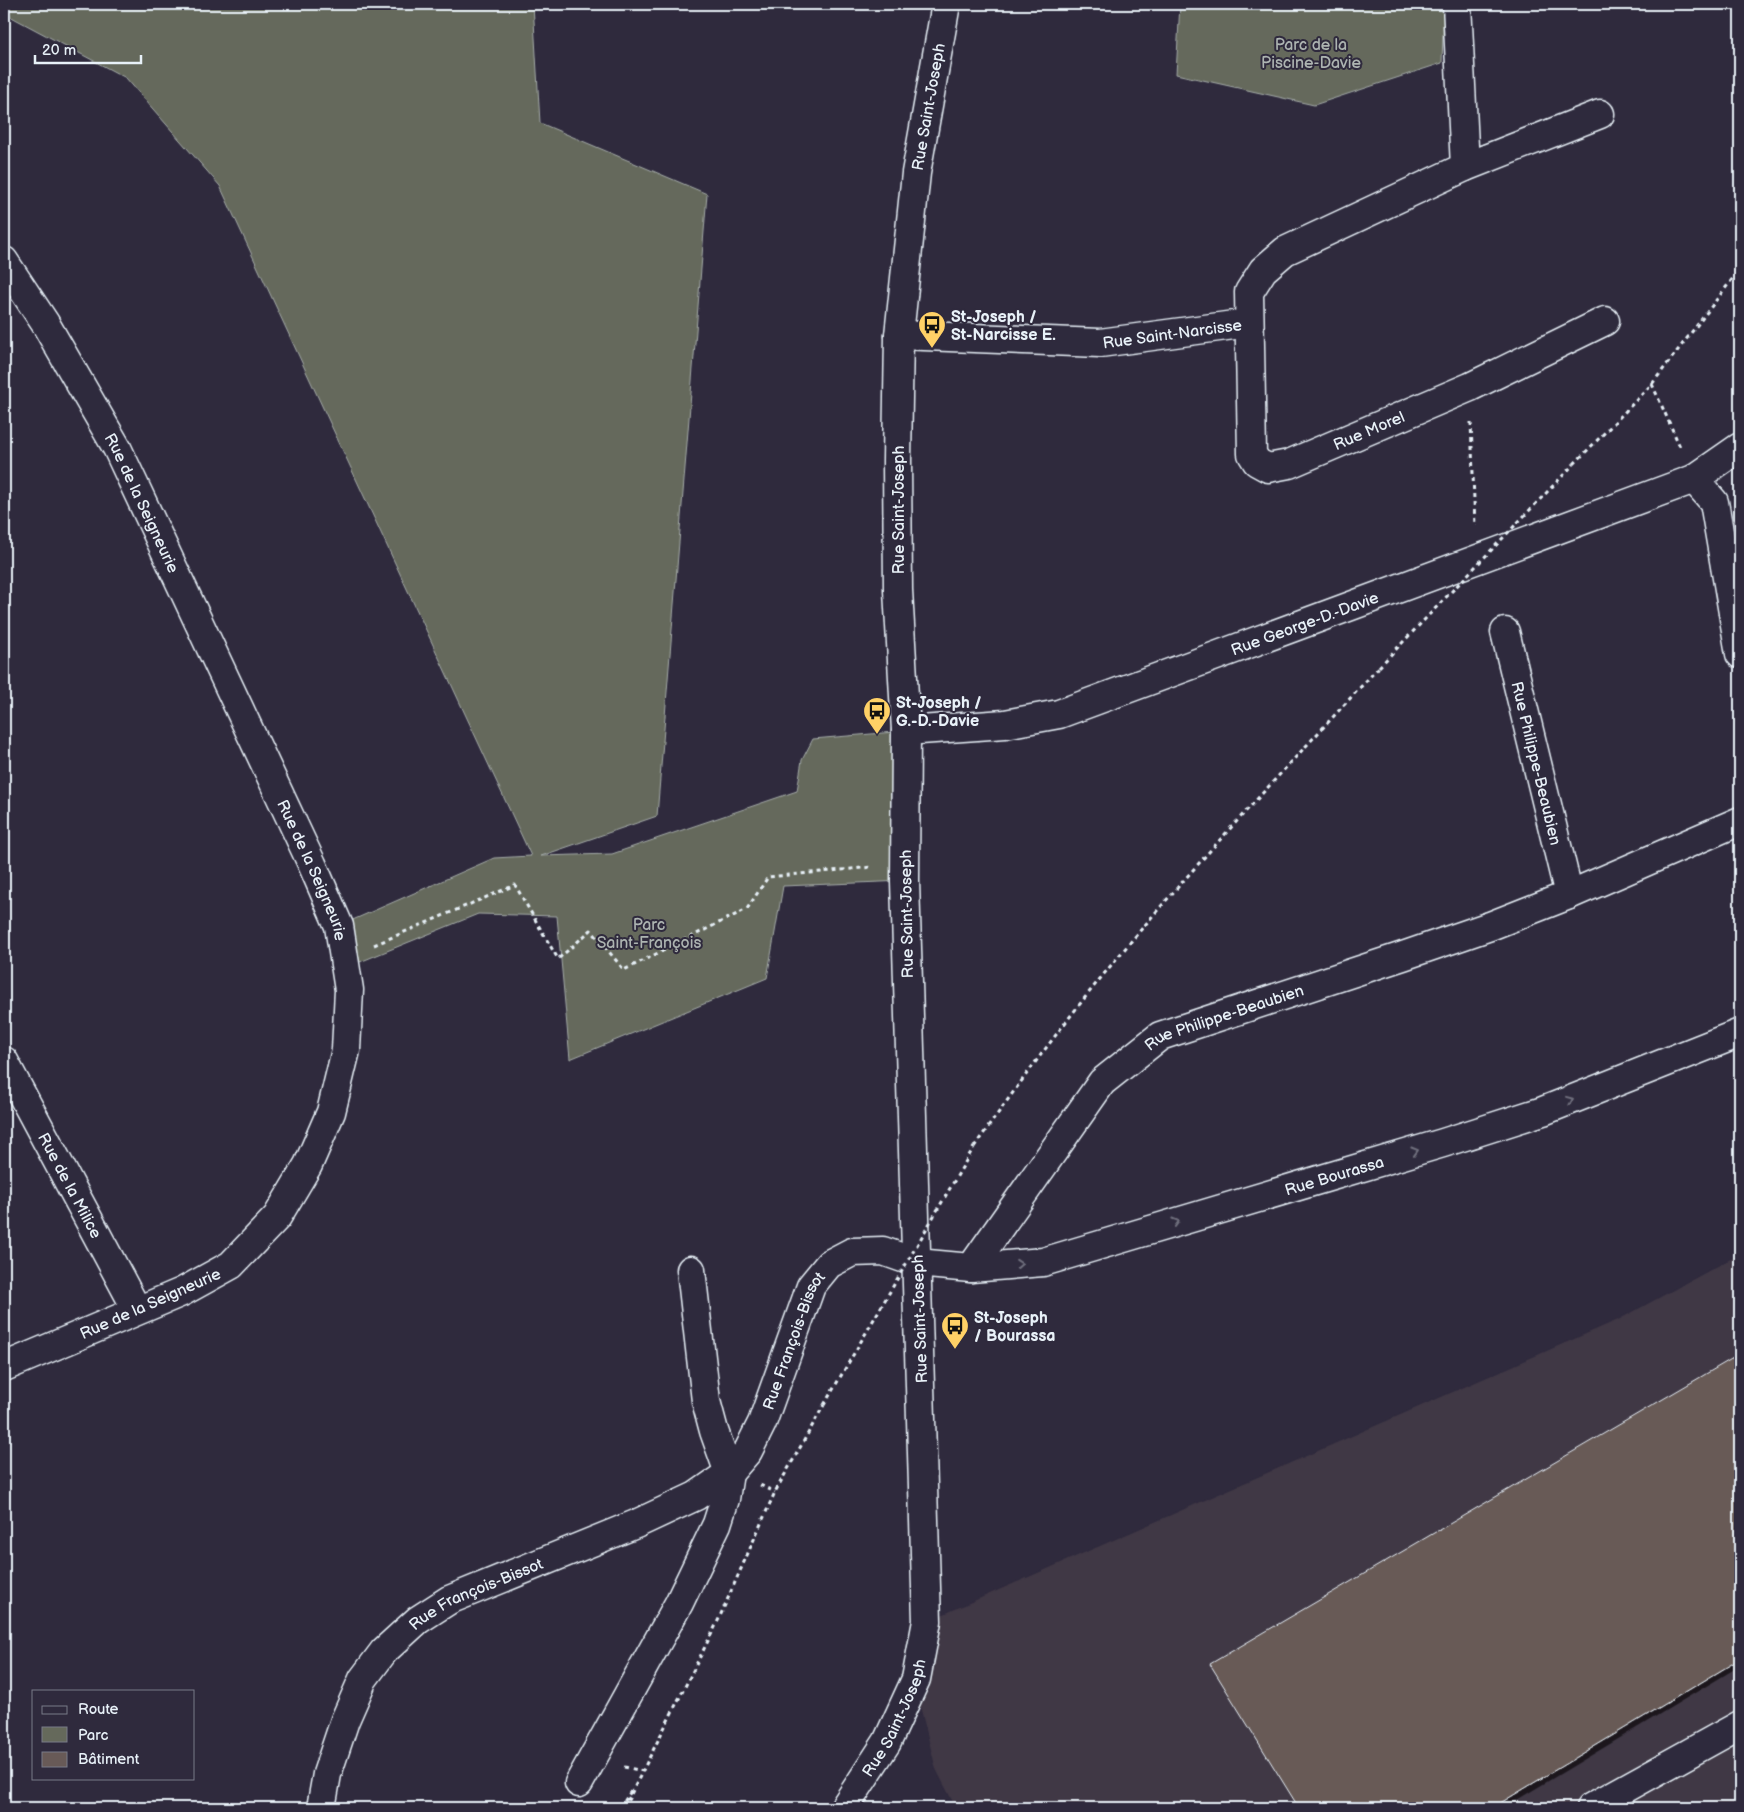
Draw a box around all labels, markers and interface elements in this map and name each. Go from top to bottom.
scale bar [35,32,141,64]
park label: Parc de la Piscine-Davie [1261,36,1361,73]
text: 20 m [42,41,76,60]
street label: Rue Saint-Joseph [909,42,950,172]
place label: St-Joseph / St-Narcisse E. [951,308,1056,345]
bus stop icon: St-Joseph / St-Narcisse E. [917,310,947,349]
street label: Rue Saint-Narcisse [1102,316,1244,354]
street label: Rue Morel [1331,408,1408,455]
street label: Rue de la Seigneurie [100,430,182,577]
street label: Rue Saint-Joseph [890,446,909,574]
street label: Rue George-D.-Davie [1229,588,1382,661]
street label: Rue Philippe-Beaubien [1506,680,1565,847]
place label: St-Joseph / G.-D.-Davie [896,694,982,731]
bus stop icon: St-Joseph / G.-D.-Davie [862,696,892,735]
street label: Rue de la Seigneurie [272,797,349,943]
street label: Rue Saint-Joseph [897,849,918,978]
park label: Parc Saint-François [597,916,701,953]
street label: Rue Philippe-Beaubien [1141,981,1306,1055]
one-way arrow [1565,1096,1574,1106]
street label: Rue de la Milice [33,1130,105,1243]
one-way arrow [1411,1146,1419,1156]
street label: Rue Bourassa [1283,1153,1386,1201]
one-way arrow [1171,1218,1180,1228]
street label: Rue Saint-Joseph [909,1254,932,1384]
one-way arrow [1016,1259,1024,1270]
street label: Rue de la Seigneurie [77,1265,224,1344]
street label: Rue François-Bissot [759,1268,830,1413]
place label: St-Joseph / Bourassa [974,1309,1055,1346]
bus stop icon: St-Joseph / Bourassa [940,1311,970,1350]
street label: Rue François-Bissot [405,1555,546,1635]
street label: Rue Saint-Joseph [859,1657,931,1781]
legend [32,1690,195,1780]
text: Route [78,1700,119,1719]
text: Parc [78,1726,108,1745]
text: Bâtiment [78,1750,140,1769]

